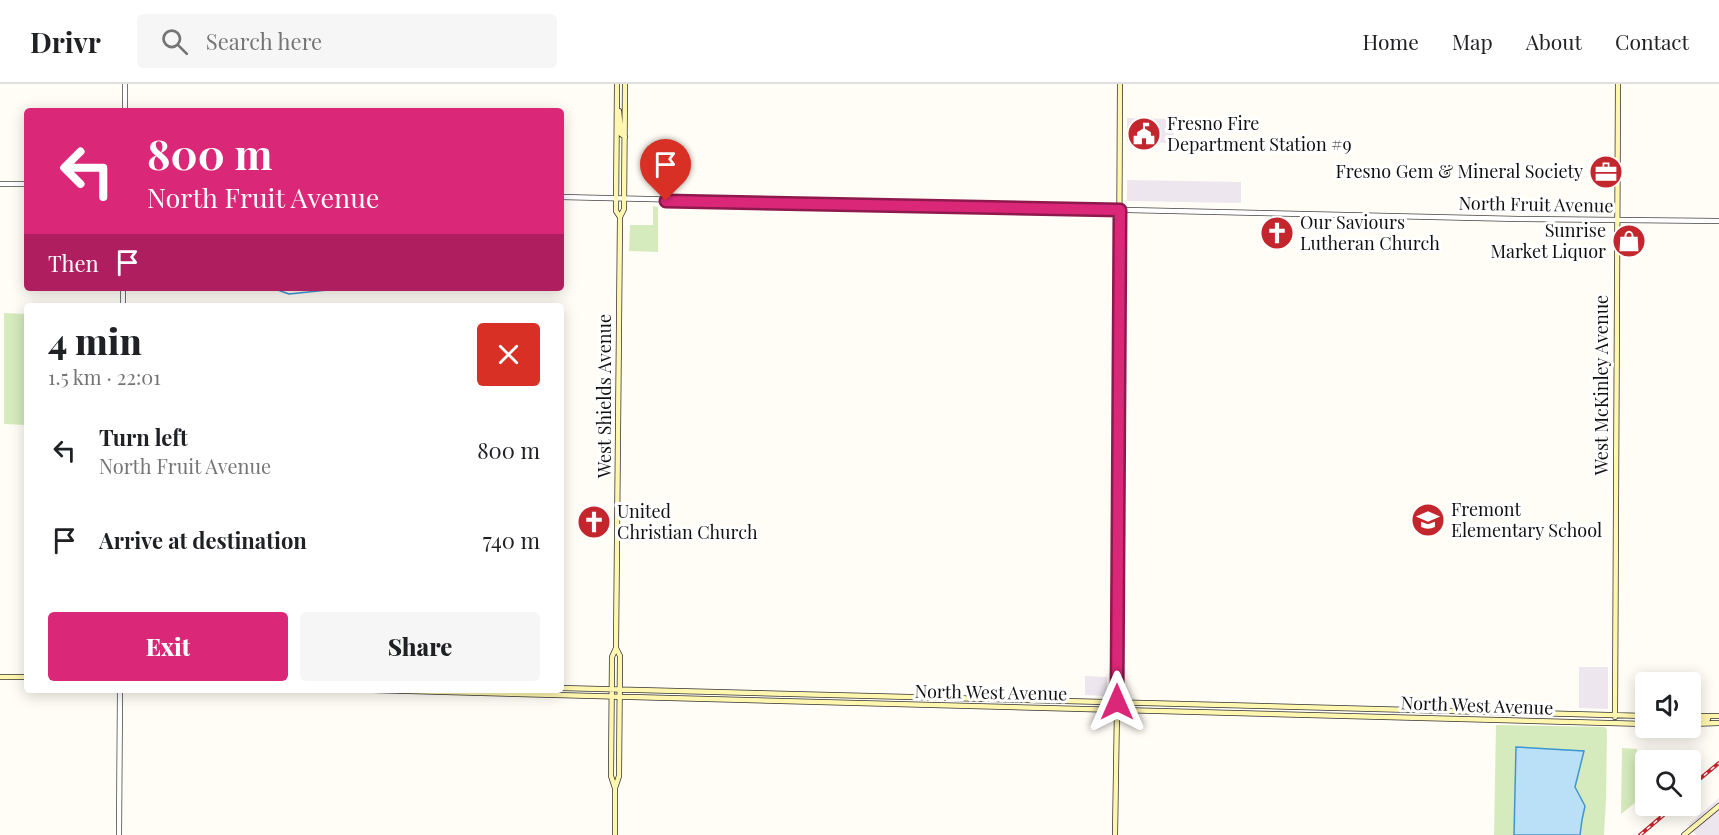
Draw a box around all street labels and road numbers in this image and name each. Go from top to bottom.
street label: North Fruit Avenue [1458,191,1614,217]
street label: West McKinley Avenue [1589,295,1613,476]
street label: West Shields Avenue [592,314,616,479]
street label: North West Avenue [914,679,1068,705]
street label: North West Avenue [1400,690,1554,720]

